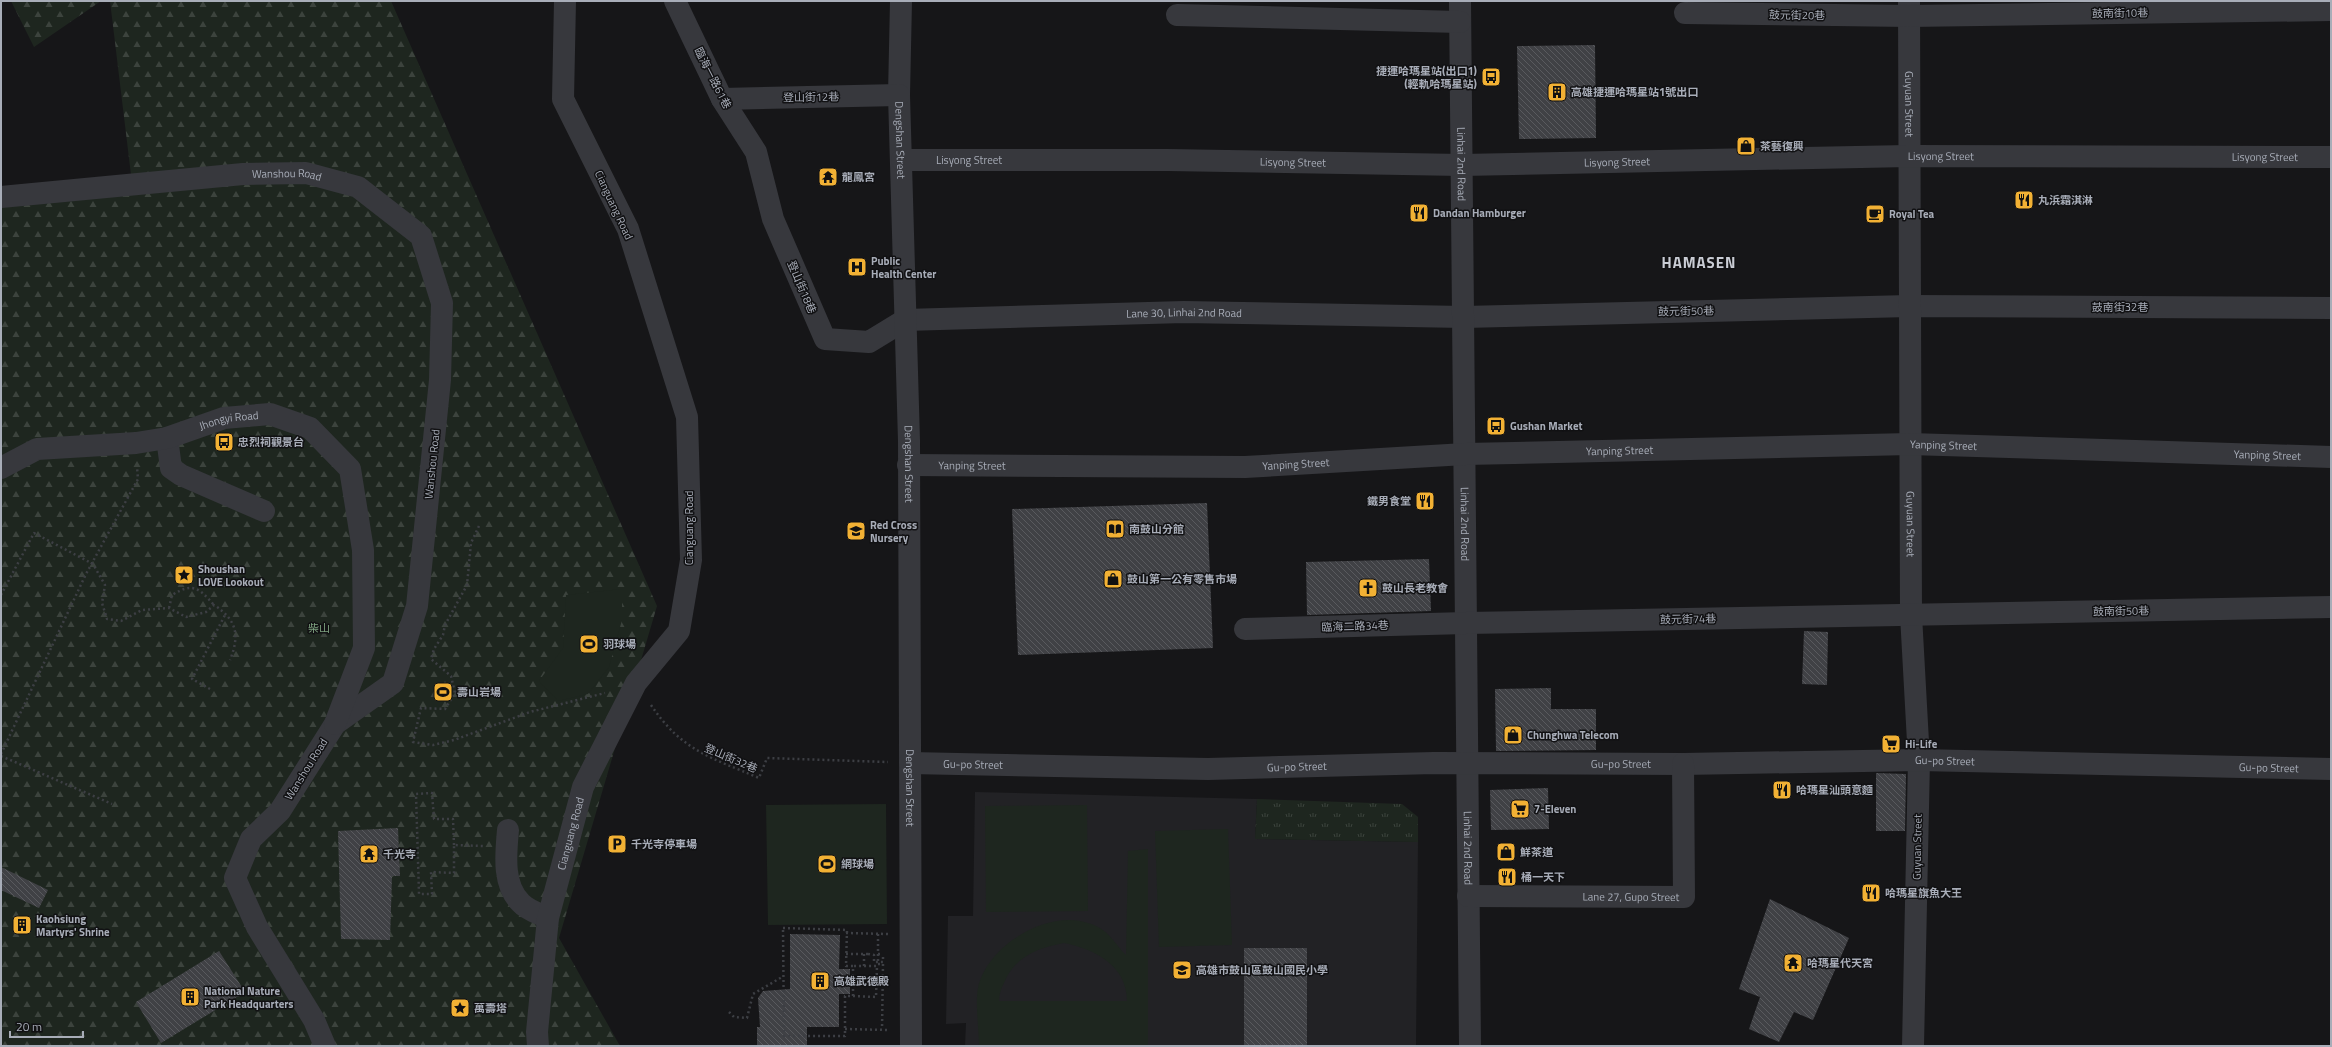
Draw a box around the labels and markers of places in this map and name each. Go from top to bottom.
place label: 捷運哈瑪星站(出口1) (輕軌哈瑪星站) [1376,63,1477,92]
bus stop icon: 捷運哈瑪星站(出口1) (輕軌哈瑪星站) [1480,66,1502,88]
building icon: 高雄捷運哈瑪星站1號出口 [1546,81,1568,103]
place label: 高雄捷運哈瑪星站1號出口 [1571,84,1698,100]
shop icon: 茶藝復興 [1735,135,1757,157]
place label: 茶藝復興 [1760,138,1804,154]
temple icon: 龍鳳宮 [817,166,839,188]
place label: 龍鳳宮 [842,169,875,185]
restaurant icon: 丸浜霜淇淋 [2013,189,2035,211]
place label: 丸浜霜淇淋 [2038,192,2093,208]
restaurant icon: Dandan Hamburger [1408,202,1430,224]
cafe icon: Royal Tea [1864,203,1886,225]
place label: Dandan Hamburger [1433,205,1526,221]
place label: Royal Tea [1889,206,1935,222]
place label: Public Health Center [871,253,936,282]
hospital icon: Public Health Center [846,256,868,278]
bus stop icon: Gushan Market [1485,415,1507,437]
place label: Gushan Market [1510,418,1583,434]
bus stop icon: 忠烈祠觀景台 [213,431,235,453]
place label: 忠烈祠觀景台 [238,434,304,450]
restaurant icon: 鐵男食堂 [1414,490,1436,512]
place label: 鐵男食堂 [1367,493,1411,509]
place label: Red Cross Nursery [870,517,917,546]
library icon: 南鼓山分館 [1104,518,1126,540]
school or university icon: Red Cross Nursery [845,520,867,542]
place label: 南鼓山分館 [1129,521,1184,537]
place label: Shoushan LOVE Lookout [198,561,264,590]
place icon: Shoushan LOVE Lookout [173,564,195,586]
shop icon: 鼓山第一公有零售市場 [1102,568,1124,590]
place label: 鼓山第一公有零售市場 [1127,571,1237,587]
church icon: 鼓山長老教會 [1357,577,1379,599]
place label: 鼓山長老教會 [1382,580,1448,596]
sports icon: 羽球場 [578,633,600,655]
place label: 羽球場 [603,636,636,652]
sports icon: 壽山岩場 [432,681,454,703]
place label: 壽山岩場 [457,684,501,700]
shop icon: Chunghwa Telecom [1502,724,1524,746]
place label: Chunghwa Telecom [1527,727,1619,743]
supermarket icon: Hi-Life [1880,733,1902,755]
place label: Hi-Life [1905,736,1938,752]
restaurant icon: 哈瑪星汕頭意麵 [1771,779,1793,801]
place label: 哈瑪星汕頭意麵 [1796,782,1873,798]
supermarket icon: 7-Eleven [1509,798,1531,820]
place label: 7-Eleven [1534,801,1576,817]
parking icon: 千光寺停車場 [606,833,628,855]
place label: 千光寺停車場 [631,836,697,852]
shop icon: 鮮茶道 [1495,841,1517,863]
temple icon: 千光寺 [358,843,380,865]
place label: 鮮茶道 [1520,844,1554,860]
place label: 千光寺 [383,846,416,862]
sports icon: 網球場 [816,853,838,875]
place label: 網球場 [841,856,874,872]
restaurant icon: 桶一天下 [1496,866,1518,888]
place label: 桶一天下 [1521,869,1565,885]
restaurant icon: 哈瑪星旗魚大王 [1860,882,1882,904]
place label: 哈瑪星旗魚大王 [1885,885,1962,901]
place label: Kaohsiung Martyrs' Shrine [36,911,110,940]
building icon: Kaohsiung Martyrs' Shrine [11,914,33,936]
temple icon: 哈瑪星代天宮 [1782,952,1804,974]
place label: 哈瑪星代天宮 [1807,955,1873,971]
school or university icon: 高雄市鼓山區鼓山國民小學 [1171,959,1193,981]
place label: 高雄市鼓山區鼓山國民小學 [1196,962,1328,978]
building icon: 高雄武德殿 [809,970,831,992]
place label: 高雄武德殿 [834,973,889,989]
place label: National Nature Park Headquarters [204,983,294,1012]
building icon: National Nature Park Headquarters [179,986,201,1008]
place icon: 萬壽塔 [449,997,471,1019]
place label: 萬壽塔 [474,1000,507,1016]

